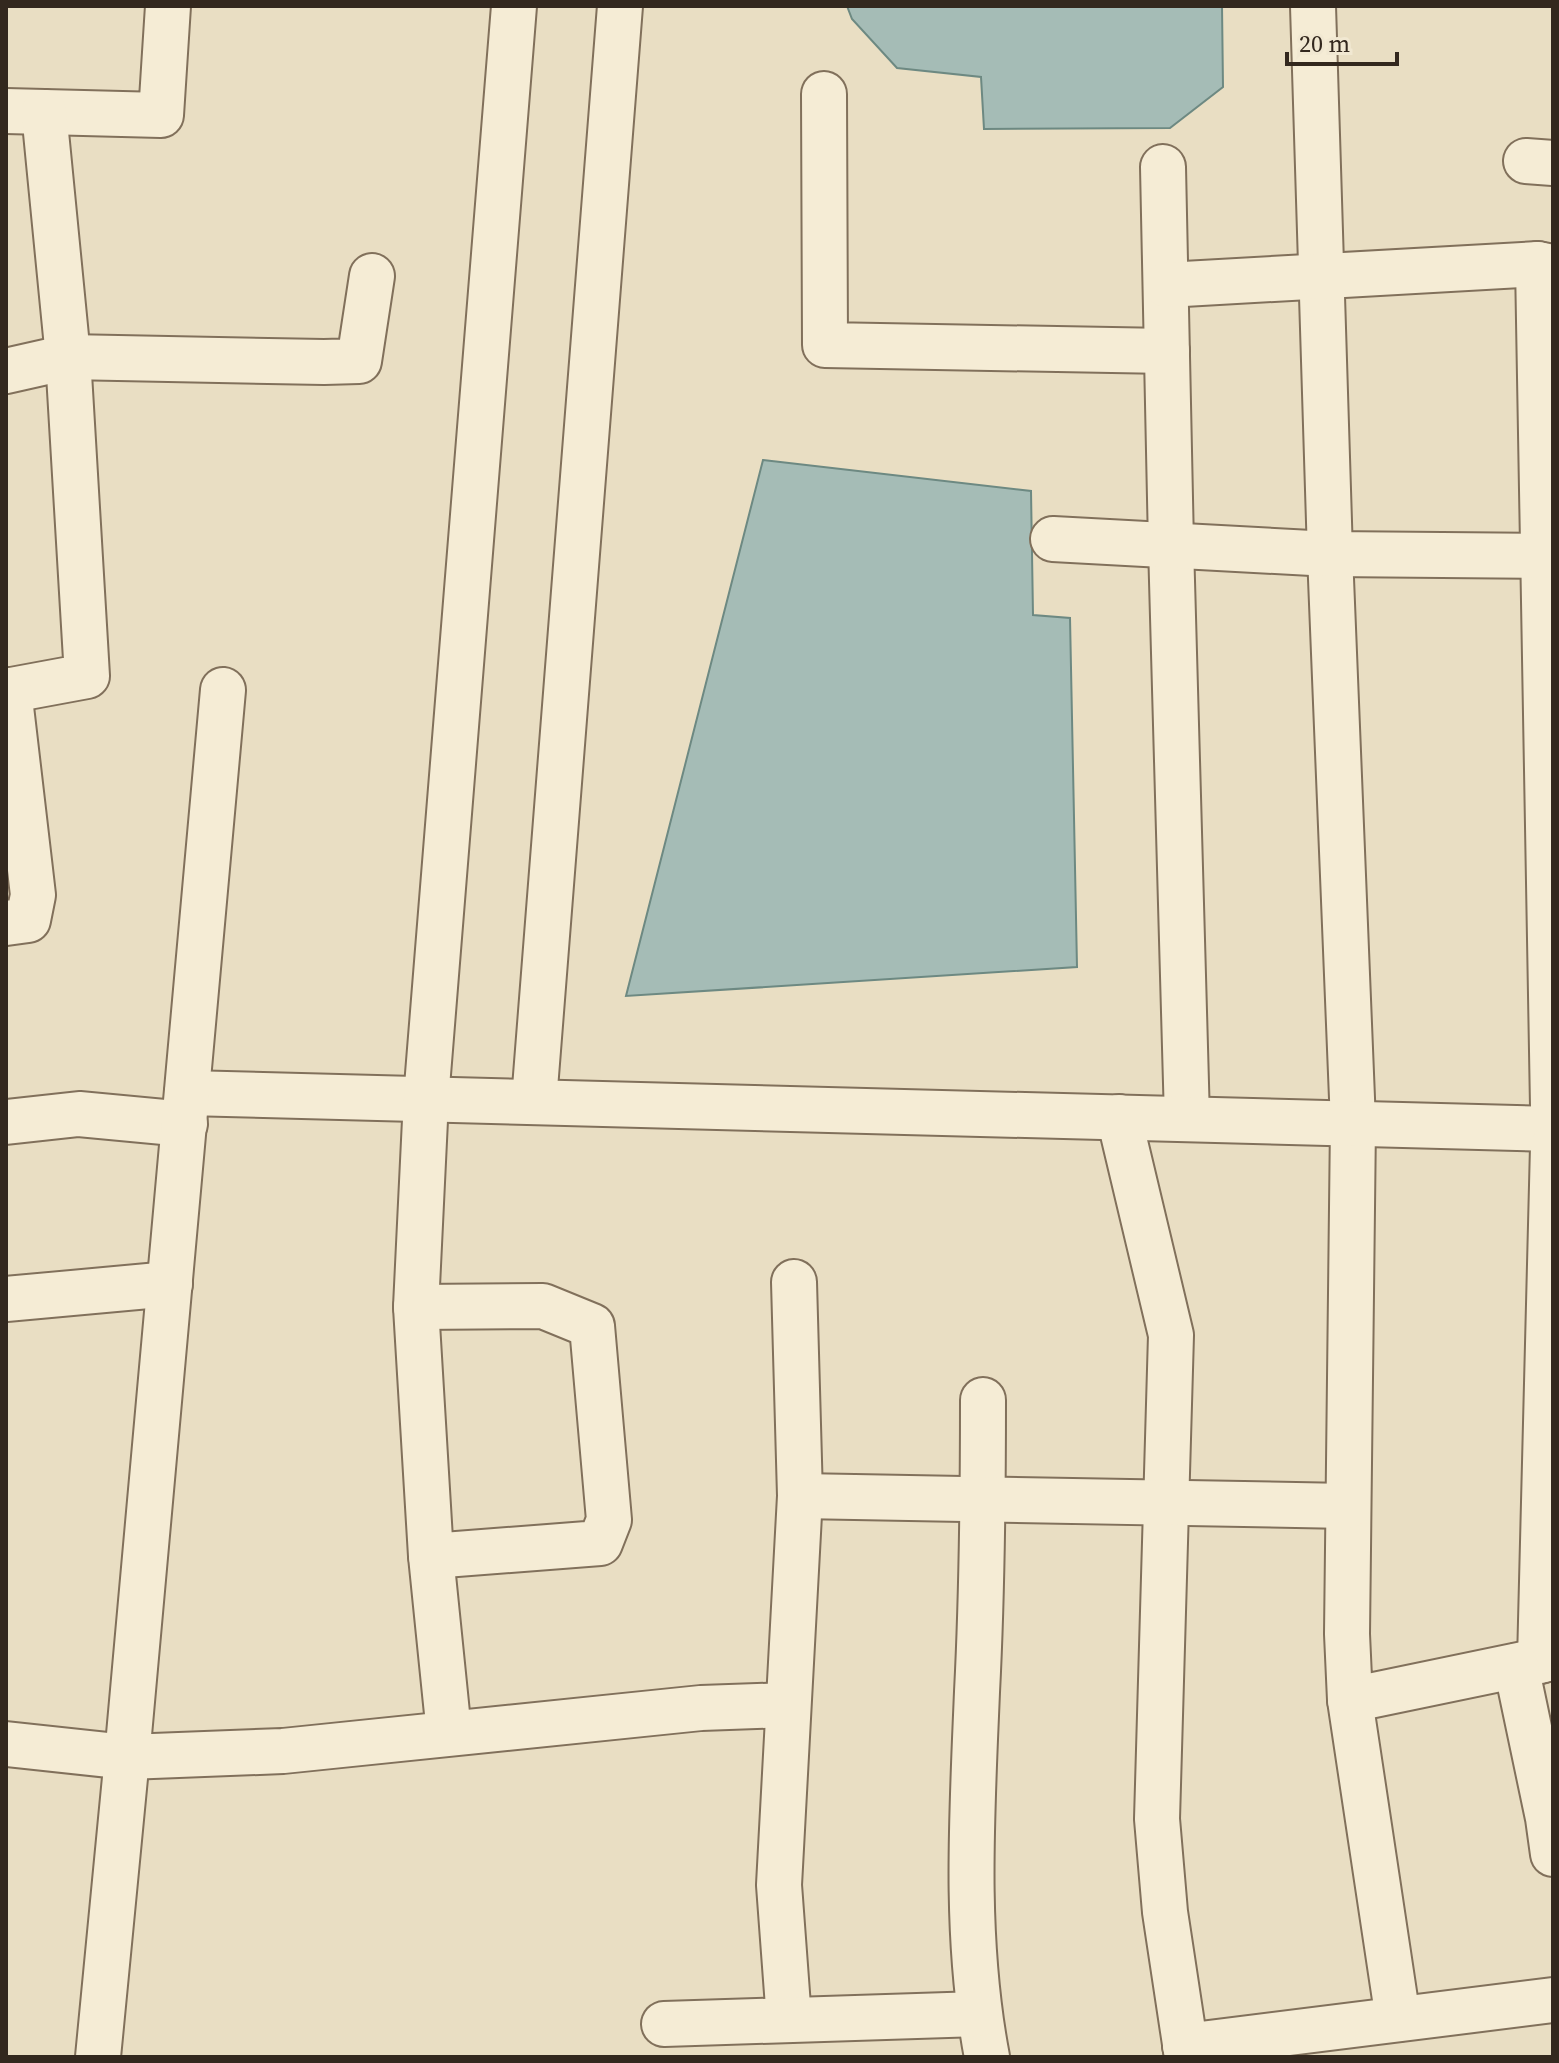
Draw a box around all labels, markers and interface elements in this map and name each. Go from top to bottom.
scale bar [1287,16,1397,66]
text: 20 m [1299,27,1350,60]

